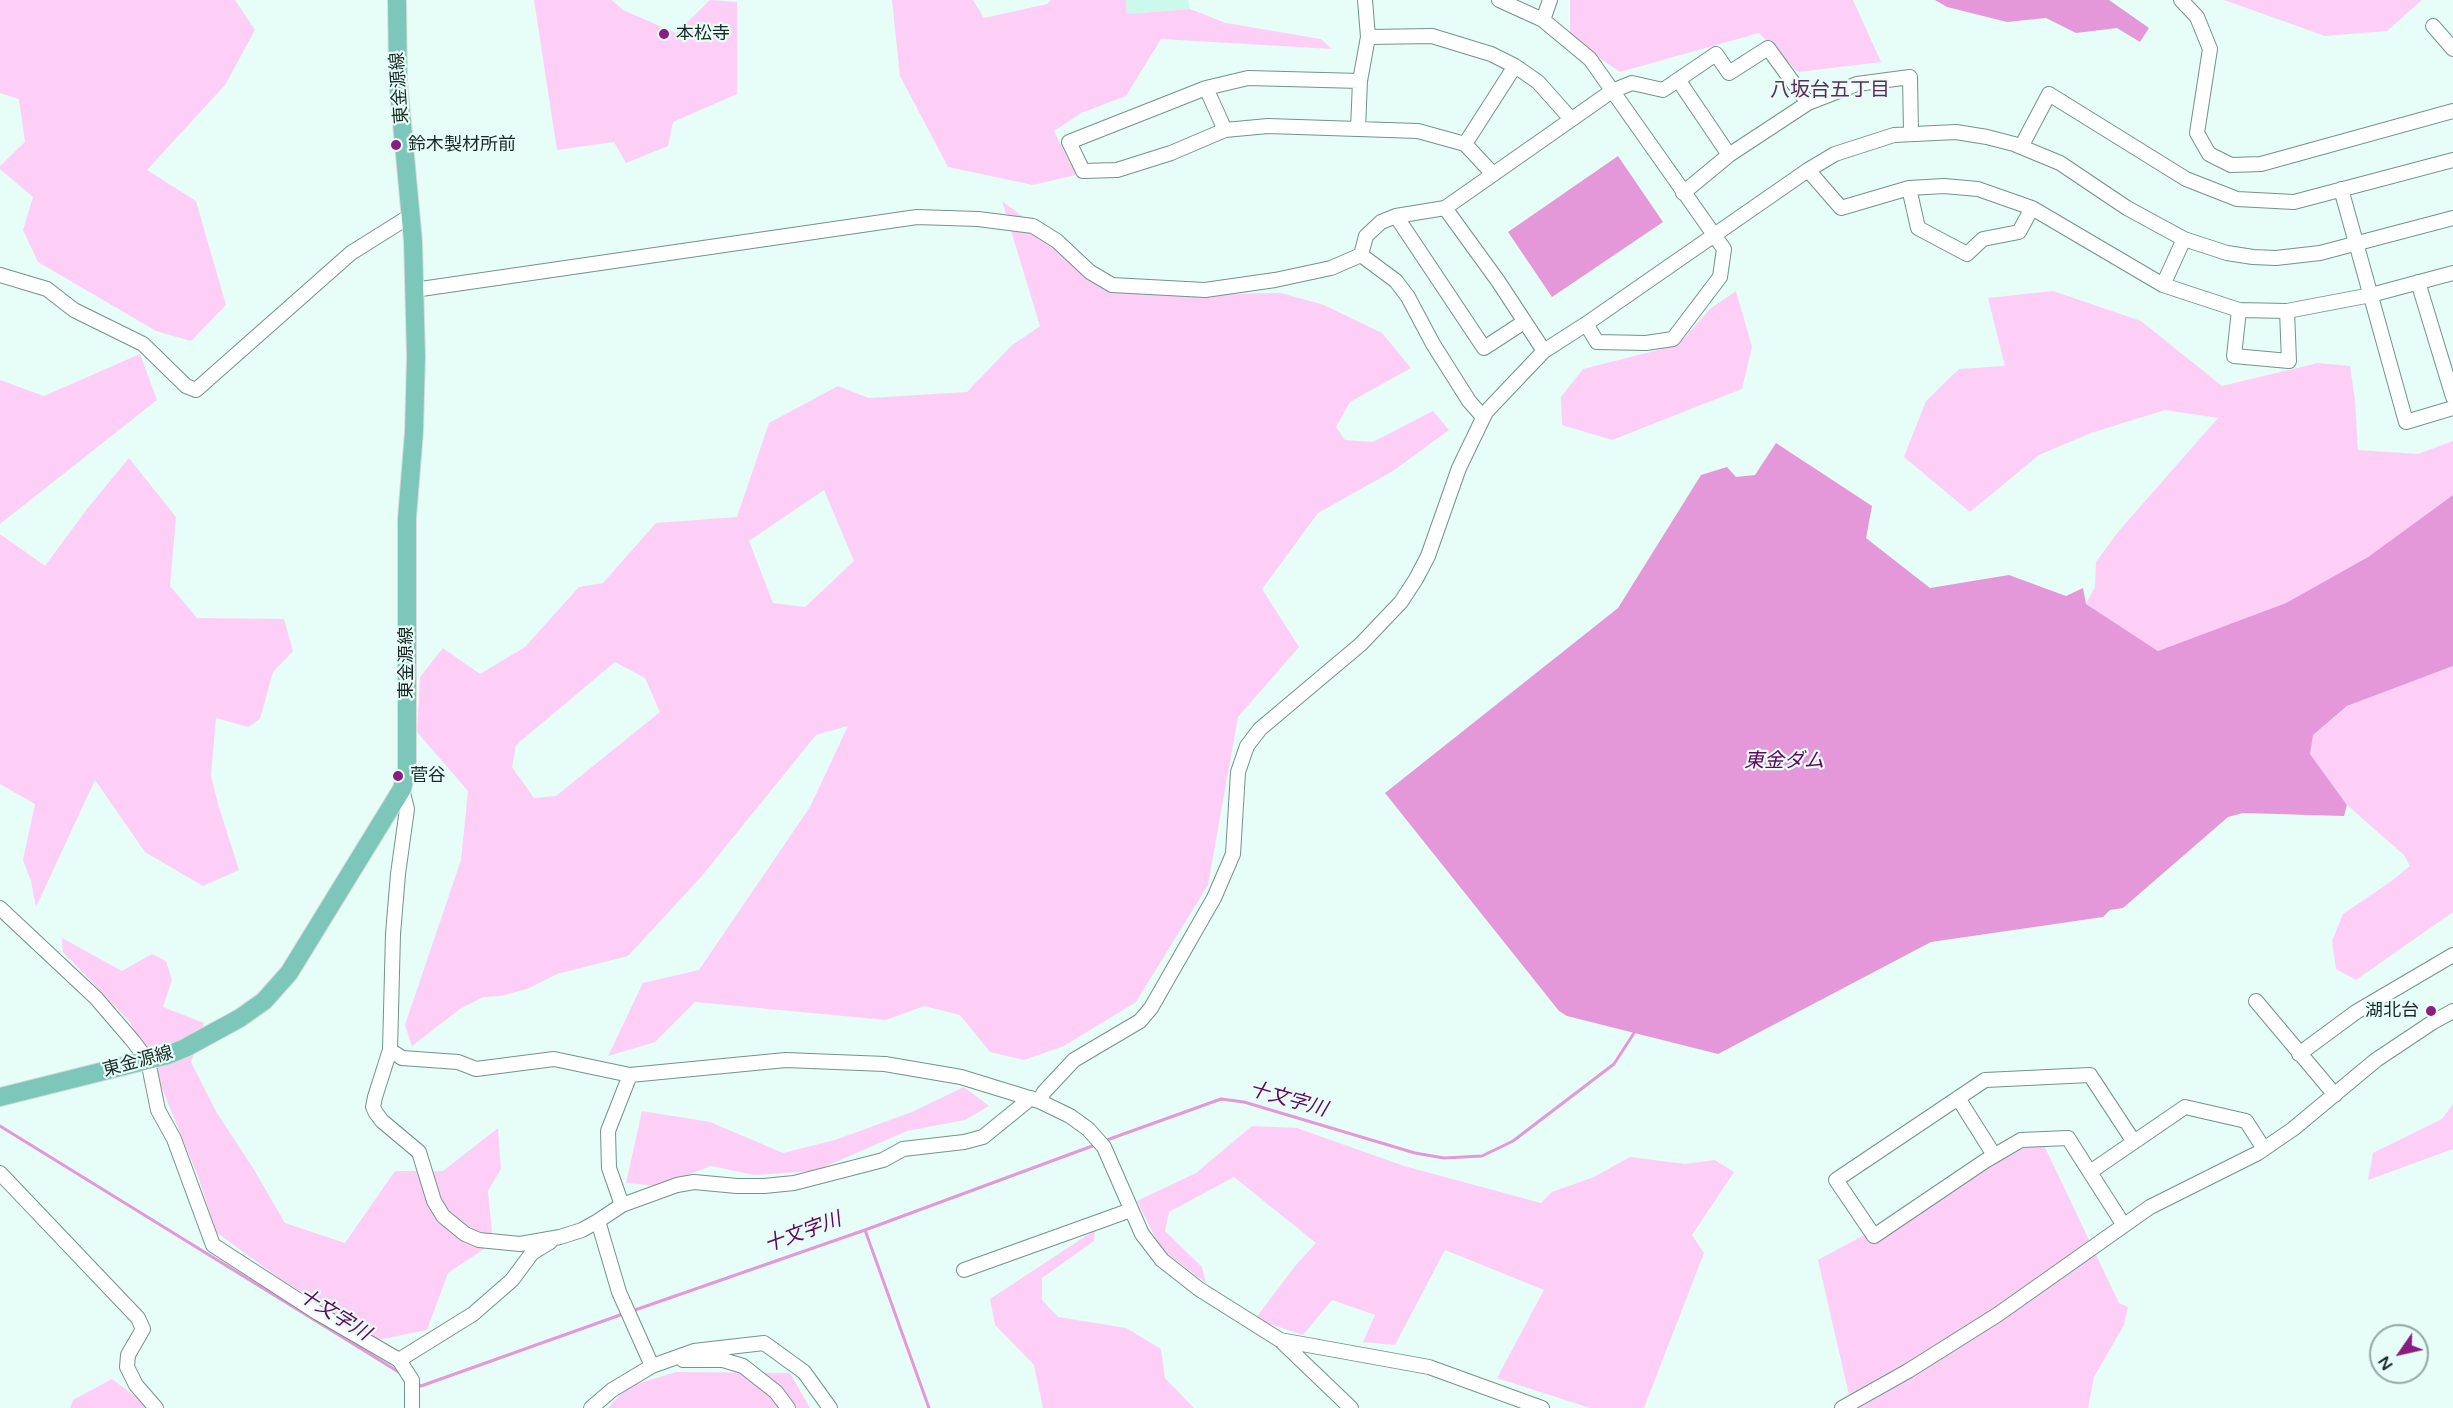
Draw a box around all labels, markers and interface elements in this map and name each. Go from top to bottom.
place label: 本松寺 [676,23,730,45]
marker: 本松寺 [657,27,671,41]
street label: 東金源線 [387,51,413,125]
district label: 八坂台五丁目 [1770,79,1890,103]
place label: 鈴木製材所前 [408,134,516,156]
marker: 鈴木製材所前 [389,138,403,152]
street label: 東金源線 [396,627,418,699]
water label: 東金ダム [1744,750,1824,774]
place label: 菅谷 [410,765,446,787]
marker: 菅谷 [391,769,405,783]
place label: 湖北台 [2365,1000,2419,1022]
marker: 湖北台 [2424,1004,2438,1018]
street label: 東金源線 [100,1042,176,1082]
water label: 十文字川 [1246,1077,1330,1123]
water label: 十文字川 [761,1208,845,1258]
water label: 十文字川 [294,1284,374,1346]
north arrow [2369,1324,2429,1384]
text: N [2374,1352,2398,1374]

